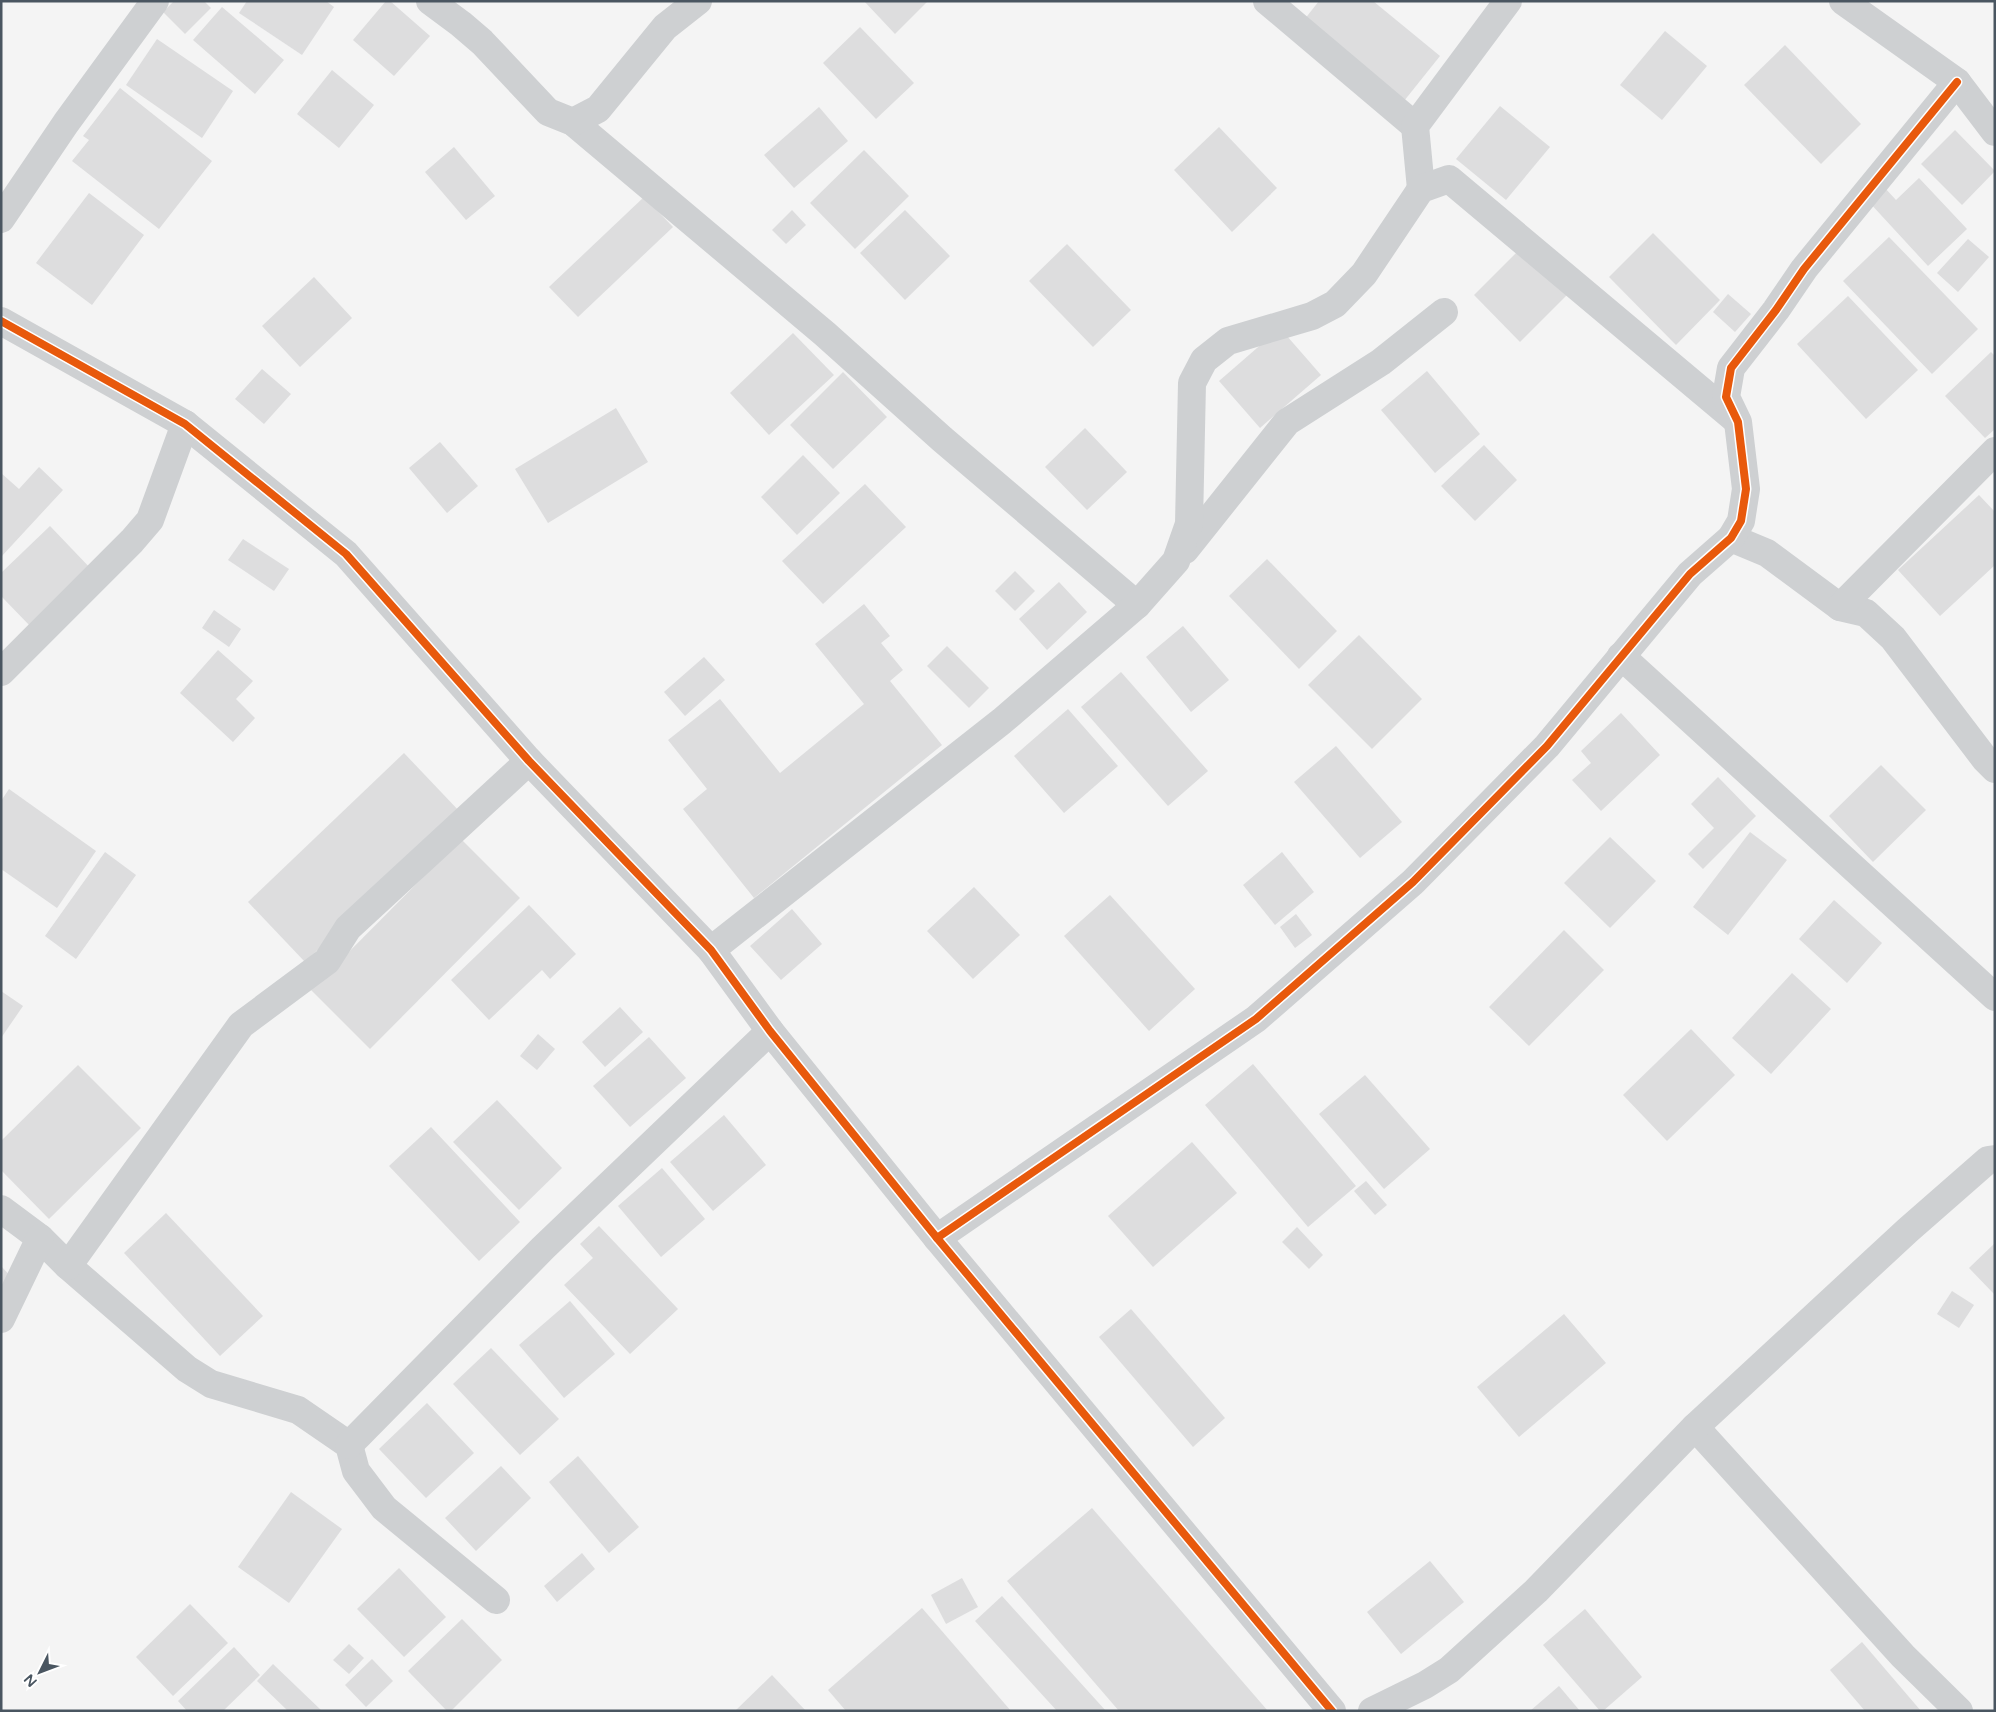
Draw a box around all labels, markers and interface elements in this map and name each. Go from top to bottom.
north arrow [15,1647,65,1697]
text: N [21,1670,41,1690]

